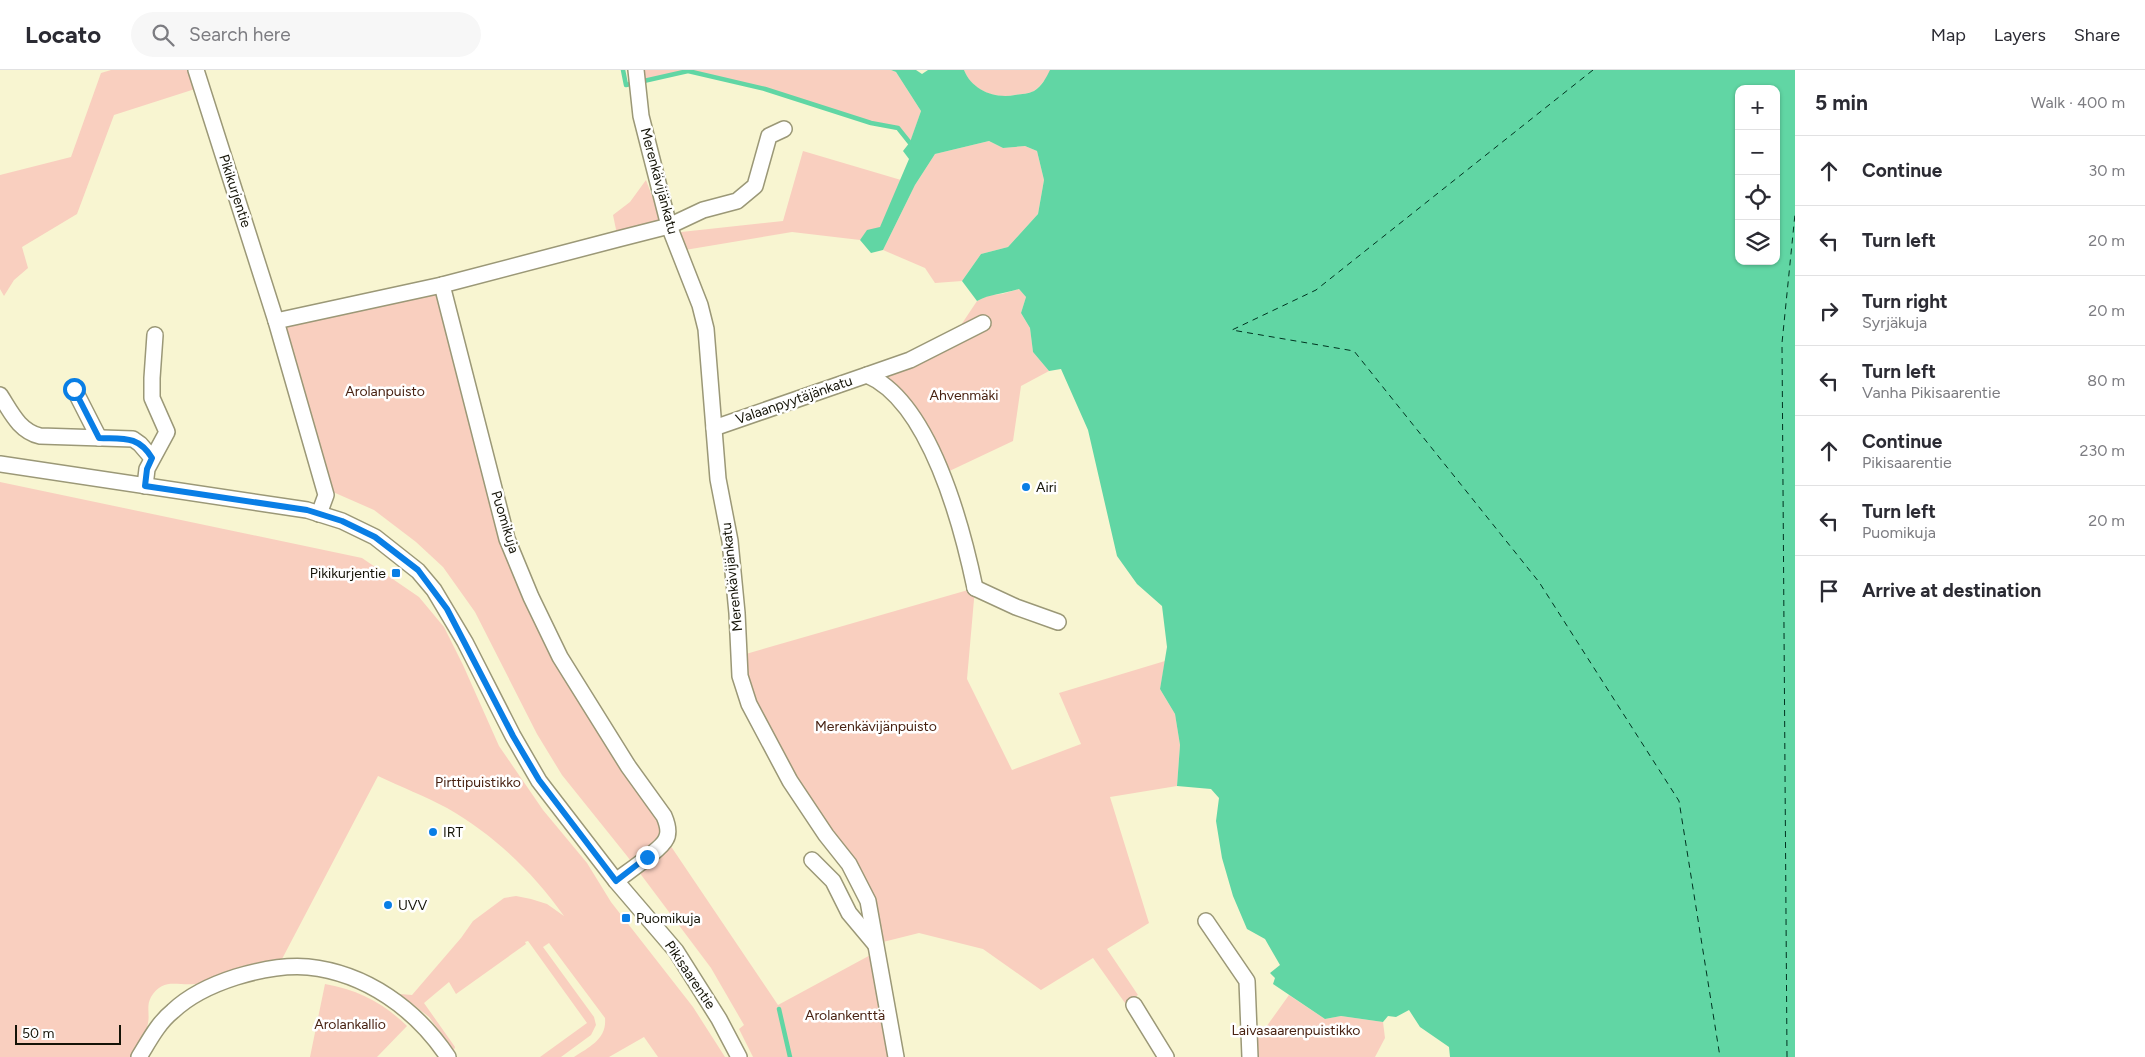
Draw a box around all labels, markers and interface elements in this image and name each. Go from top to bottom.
search box [131,12,481,57]
text: Locato [25,20,101,49]
icon: search [149,21,177,49]
text: Search here [189,23,291,46]
text: Map [1931,24,1966,46]
text: Layers [1994,24,2046,46]
text: Share [2074,24,2120,46]
map controls [1735,85,1780,265]
button: + [1735,85,1780,130]
text: 5 min [1815,90,1868,115]
text: Walk · 400 m [2031,93,2125,112]
street label: Merenkävijänkatu [637,126,681,236]
button: − [1735,130,1780,175]
street label: Pikikurjentie [215,152,255,230]
icon: ahead [1815,157,1843,185]
text: Continue [1862,159,1942,182]
text: 30 m [2088,161,2125,180]
button: locate [1735,175,1780,220]
button: layers [1735,220,1780,265]
icon: left [1815,227,1843,255]
text: Turn left [1862,229,1936,252]
text: 20 m [2088,231,2125,250]
text: Turn right [1862,290,1948,313]
icon: right [1815,297,1843,325]
text: 20 m [2088,301,2125,320]
text: Syrjäkuja [1862,313,1927,332]
text: Turn left [1862,360,1936,383]
icon: left [1815,367,1843,395]
text: 80 m [2087,371,2125,390]
street label: Valaanpyytäjänkatu [733,372,855,428]
route start [63,378,86,401]
park label: Arolanpuisto [345,383,425,400]
text: Vanha Pikisaarentie [1862,383,2000,402]
park label: Ahvenmäki [930,387,998,404]
text: Continue [1862,430,1942,453]
icon: ahead [1815,437,1843,465]
text: 230 m [2080,441,2125,460]
text: Pikisaarentie [1862,453,1952,472]
place label: Airi [1036,479,1057,496]
marker: Airi [1020,481,1032,493]
street label: Puomikuja [487,489,523,555]
text: Turn left [1862,500,1936,523]
icon: left [1815,507,1843,535]
text: 20 m [2088,511,2125,530]
street label: Merenkävijänkatu [718,522,746,632]
text: Puomikuja [1862,523,1936,542]
place label: Pikikurjentie [310,565,386,582]
marker: Pikikurjentie [390,567,402,579]
icon: arrive [1815,577,1843,605]
text: Arrive at destination [1862,579,2041,602]
park label: Merenkävijänpuisto [815,718,937,735]
park label: Pirttipuistikko [435,774,521,791]
place label: IRT [443,824,464,841]
marker: IRT [427,826,439,838]
route end [636,846,659,869]
place label: UVV [398,897,427,914]
marker: UVV [382,899,394,911]
place label: Puomikuja [636,910,701,927]
marker: Puomikuja [620,912,632,924]
street label: Pikisaarentie [661,938,719,1013]
park label: Arolankenttä [805,1007,885,1024]
park label: Arolankallio [314,1016,386,1033]
scale bar [15,1022,121,1045]
park label: Laivasaarenpuistikko [1232,1022,1360,1039]
text: 50 m [22,1025,54,1042]

